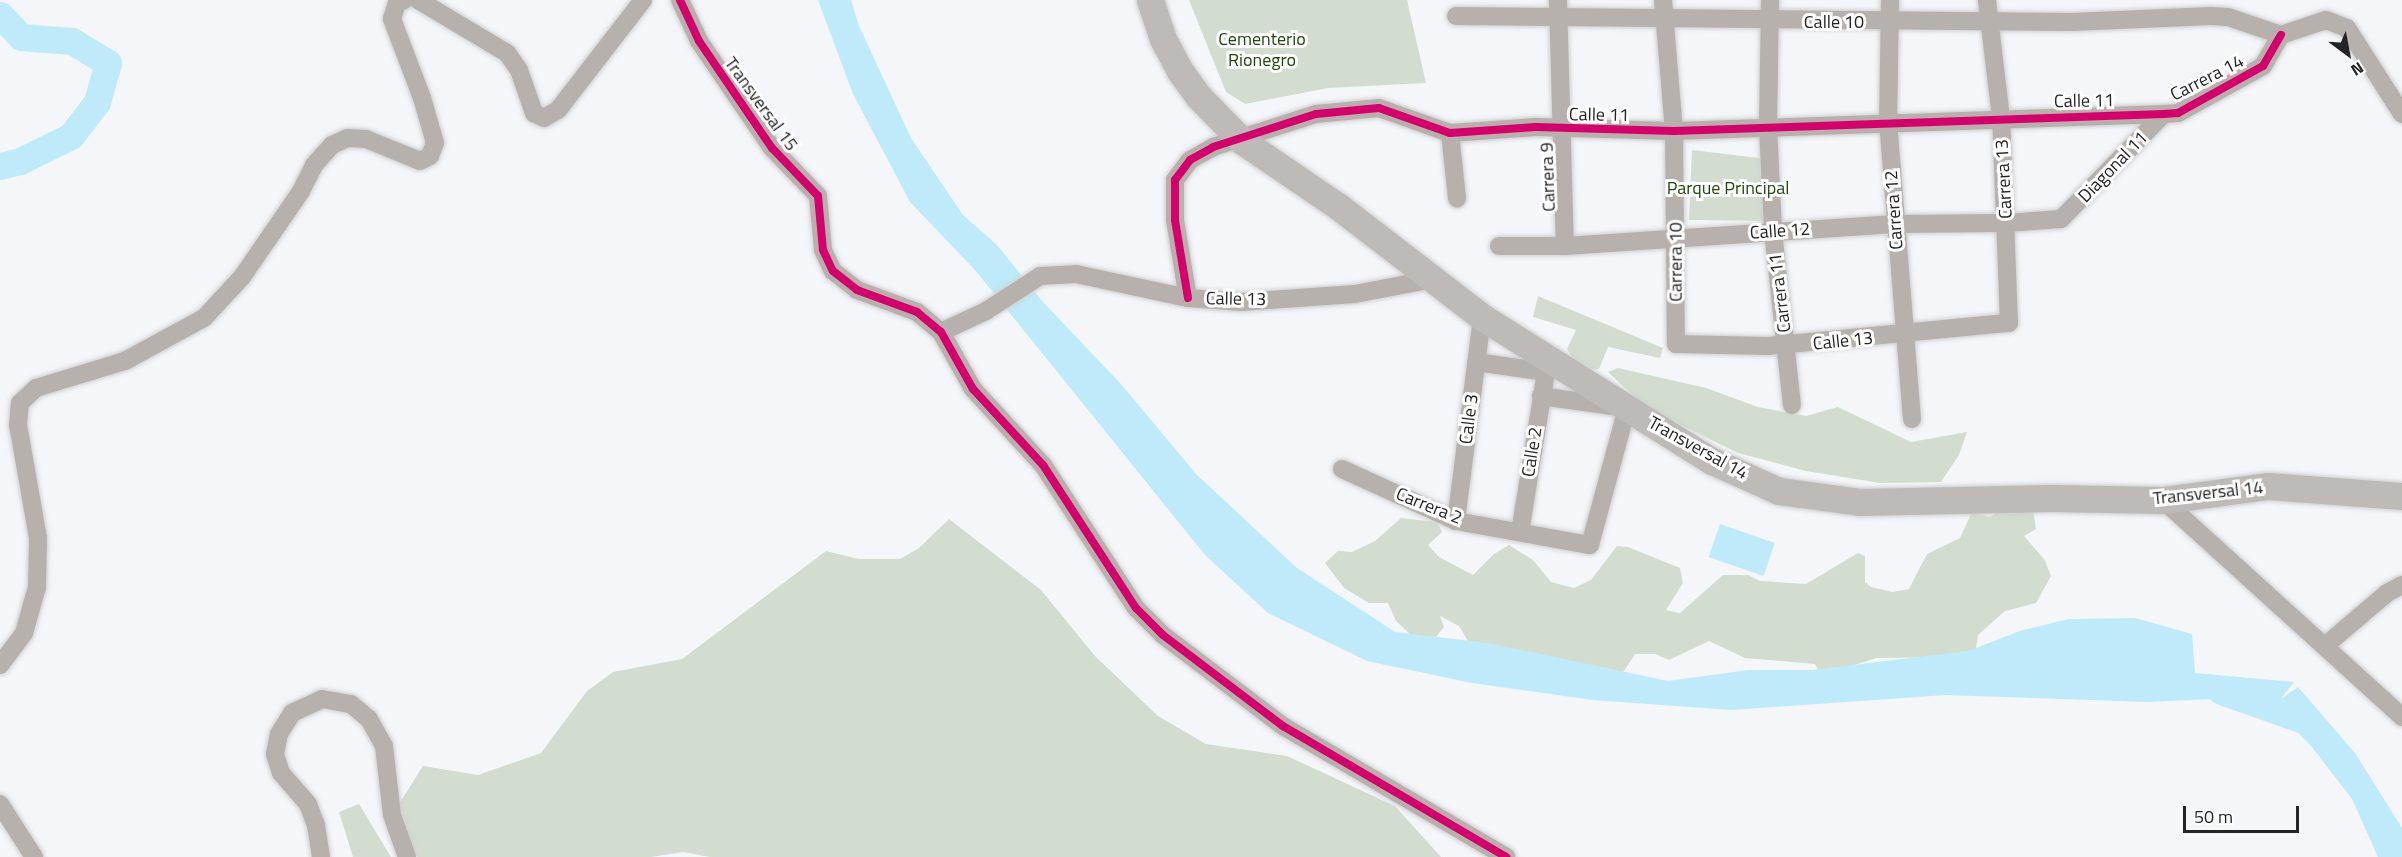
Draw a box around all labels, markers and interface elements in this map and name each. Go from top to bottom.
street label: Calle 10 [1804,11,1864,33]
north arrow [2318,24,2378,84]
park label: Cementerio Rionegro [1218,29,1306,72]
street label: Carrera 14 [2167,50,2247,106]
street label: Transversal 15 [720,53,802,155]
text: N [2346,56,2369,82]
street label: Calle 11 [2054,90,2114,112]
street label: Calle 11 [1569,104,1629,126]
street label: Diagonal 11 [2074,127,2152,207]
street label: Carrera 13 [1991,139,2017,219]
street label: Carrera 9 [1536,142,1560,212]
street label: Carrera 12 [1880,170,1908,250]
park label: Parque Principal [1667,177,1789,199]
street label: Calle 12 [1749,218,1811,244]
street label: Carrera 10 [1665,222,1687,302]
street label: Carrera 11 [1764,252,1796,334]
street label: Calle 13 [1206,288,1266,310]
street label: Calle 13 [1812,327,1874,355]
street label: Calle 3 [1455,393,1483,445]
street label: Transversal 14 [1644,412,1752,484]
street label: Calle 2 [1517,425,1547,479]
street label: Transversal 14 [2152,476,2264,510]
street label: Carrera 2 [1393,483,1465,529]
scale bar [2186,794,2302,832]
text: 50 m [2194,803,2233,830]

